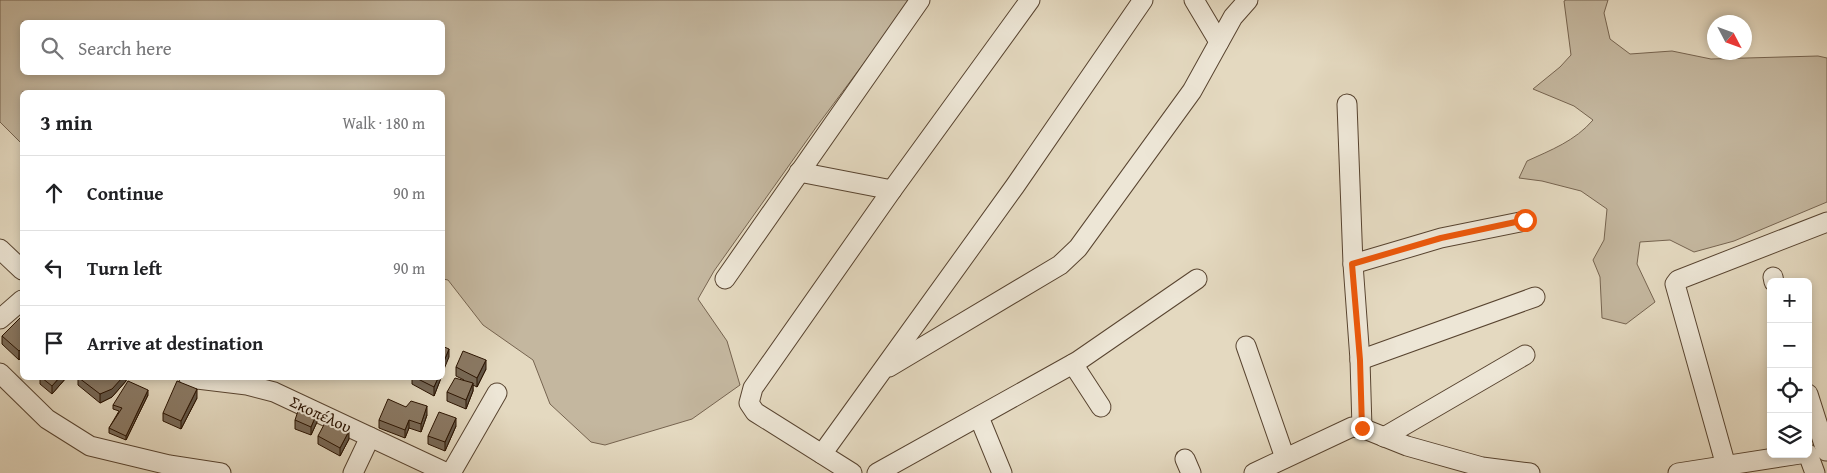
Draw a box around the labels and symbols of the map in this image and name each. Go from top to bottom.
north arrow [1707,15,1752,60]
route start [1514,209,1537,232]
street label: Σκοπέλου [286,389,356,439]
route end [1351,417,1374,440]

